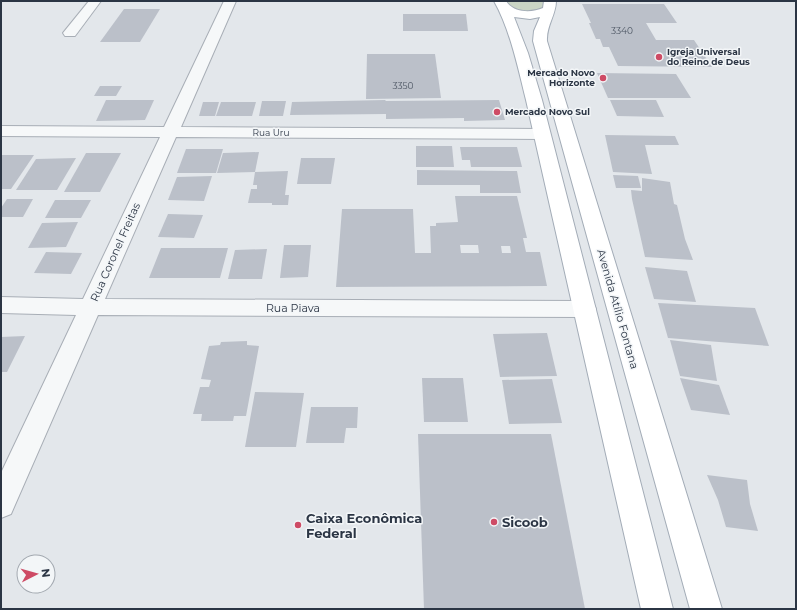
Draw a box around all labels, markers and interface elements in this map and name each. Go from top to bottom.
house number: 3340 [611,25,633,36]
place label: Igreja Universal do Reino de Deus [667,46,750,67]
marker: Igreja Universal do Reino de Deus [654,52,664,62]
place label: Mercado Novo Horizonte [527,67,595,88]
marker: Mercado Novo Horizonte [598,73,608,83]
house number: 3350 [392,80,414,91]
place label: Mercado Novo Sul [505,106,590,117]
marker: Mercado Novo Sul [492,107,502,117]
street label: Rua Uru [252,127,290,138]
street label: Rua Coronel Freitas [87,200,143,304]
street label: Avenida Atílio Fontana [594,247,642,371]
street label: Rua Piava [266,301,320,315]
place label: Caixa Econômica Federal [306,510,422,541]
place label: Sicoob [502,514,548,530]
marker: Sicoob [489,517,499,527]
marker: Caixa Econômica Federal [293,520,303,530]
north arrow [16,554,56,594]
text: N [39,568,53,578]

